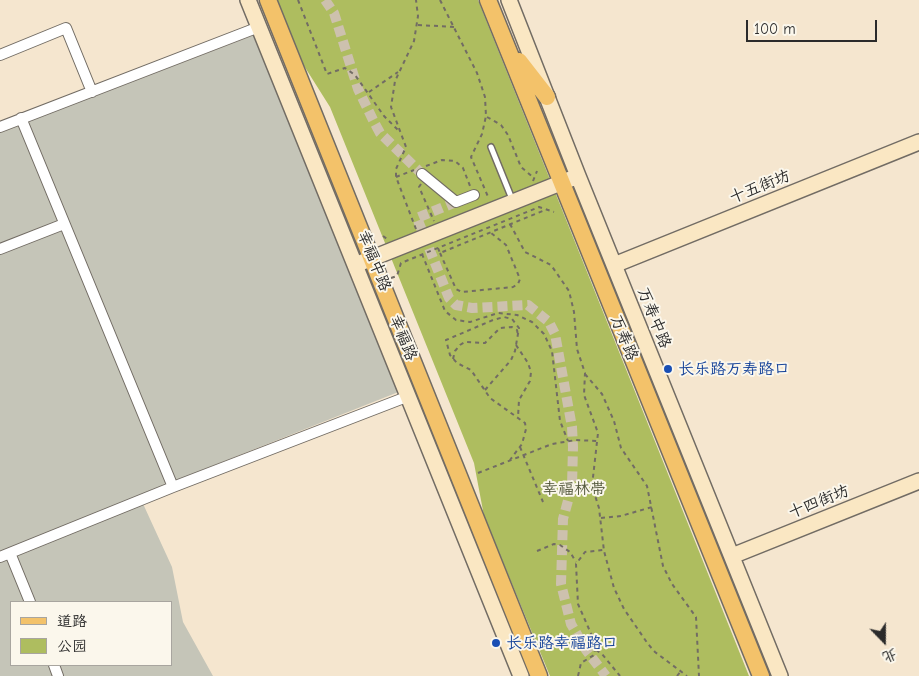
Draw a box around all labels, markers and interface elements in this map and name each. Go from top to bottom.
scale bar [749,10,880,42]
text: 100 m [754,20,796,38]
street label: 十五街坊 [727,166,793,208]
street label: 幸福中路 [353,228,395,294]
street label: 万寿中路 [633,285,675,351]
street label: 幸福路 [385,312,421,364]
street label: 万寿路 [606,312,642,364]
place label: 长乐路万寿路口 [678,359,790,379]
marker: 长乐路万寿路口 [662,363,674,375]
park label: 幸福林带 [542,479,606,499]
street label: 十四街坊 [786,481,852,523]
legend [10,601,172,666]
text: 道路 [57,612,87,630]
north arrow [859,616,909,666]
place label: 长乐路幸福路口 [506,633,618,653]
text: 公园 [57,637,87,655]
marker: 长乐路幸福路口 [490,637,502,649]
text: 北 [880,645,899,666]

